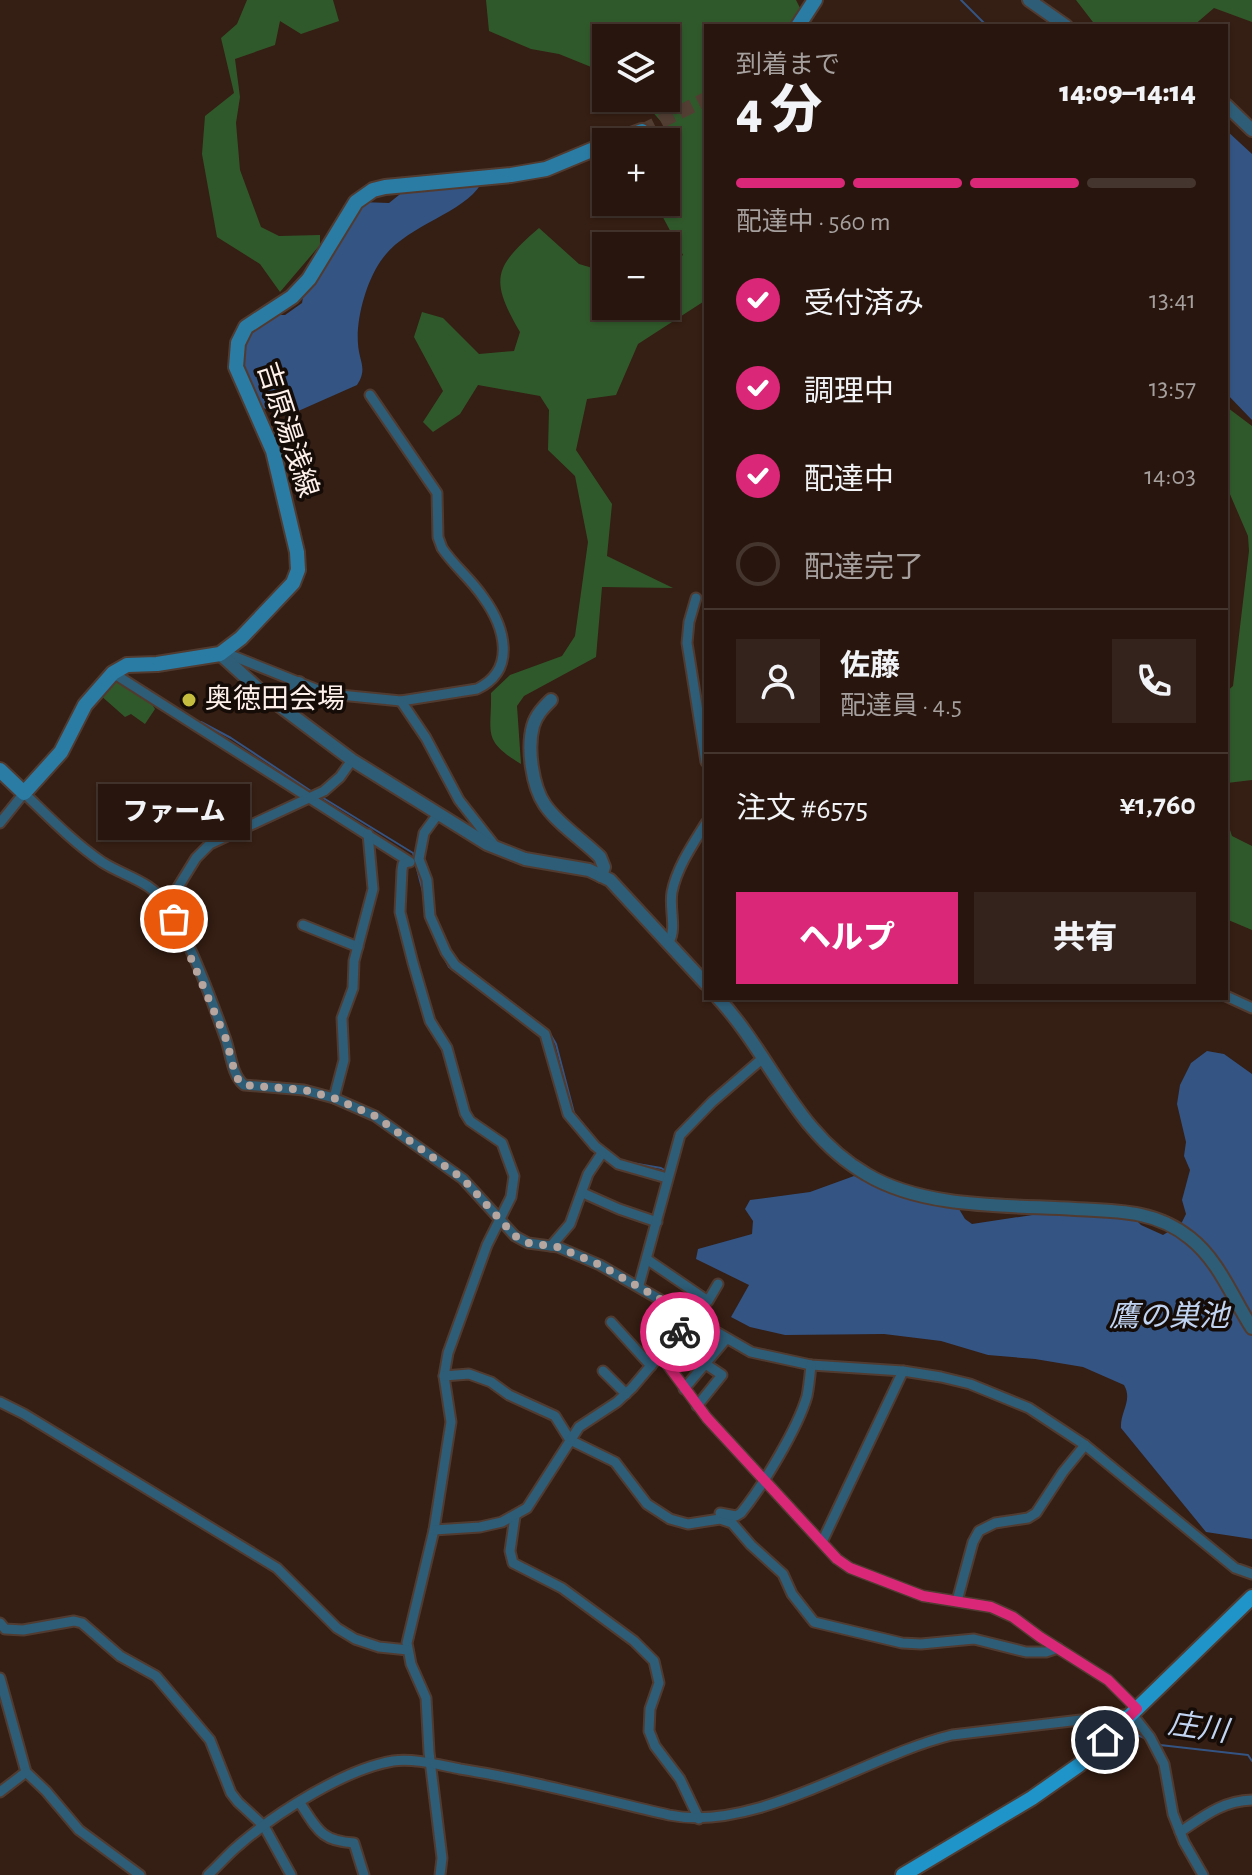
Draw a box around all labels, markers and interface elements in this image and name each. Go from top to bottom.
map controls [592,24,680,320]
button: layers [592,24,680,112]
text: 到着まで [736,52,840,78]
text: 14:09–14:14 [1059,77,1196,107]
text: 4 分 [736,85,822,137]
button: + [592,128,680,216]
text: 配達中 · 560 m [736,209,890,235]
button: − [592,232,680,320]
icon: check [736,278,780,322]
text: 13:41 [1149,287,1196,313]
text: 受付済み [804,289,924,319]
street label: 吉原湯浅線 [252,358,324,501]
icon: check [736,366,780,410]
text: 13:57 [1149,375,1196,401]
text: 調理中 [804,377,894,407]
icon: check [736,454,780,498]
text: 14:03 [1144,463,1196,489]
text: 配達中 [804,465,894,495]
text: 配達完了 [804,553,924,583]
button: person [736,639,820,723]
button: phone [1112,639,1196,723]
text: 佐藤 [840,651,900,681]
place label: 奥徳田会場 [205,684,345,714]
marker: 奥徳田会場 [180,691,198,709]
text: 配達員 · 4.5 [840,693,962,719]
callout: ファーム [98,783,250,839]
text: ¥1,760 [1119,790,1196,820]
text: 注文 #6575 [736,794,868,824]
text: ファーム [122,799,226,825]
pin [140,885,208,953]
button: ヘルプ [736,892,958,984]
button: 共有 [974,892,1196,984]
icon: bag [152,897,196,941]
courier [640,1292,720,1372]
water label: 鷹の巣池 [1109,1300,1232,1332]
icon: bike [658,1310,702,1354]
pin [1071,1706,1139,1774]
water label: 庄川 [1166,1707,1233,1747]
icon: home [1083,1718,1127,1762]

